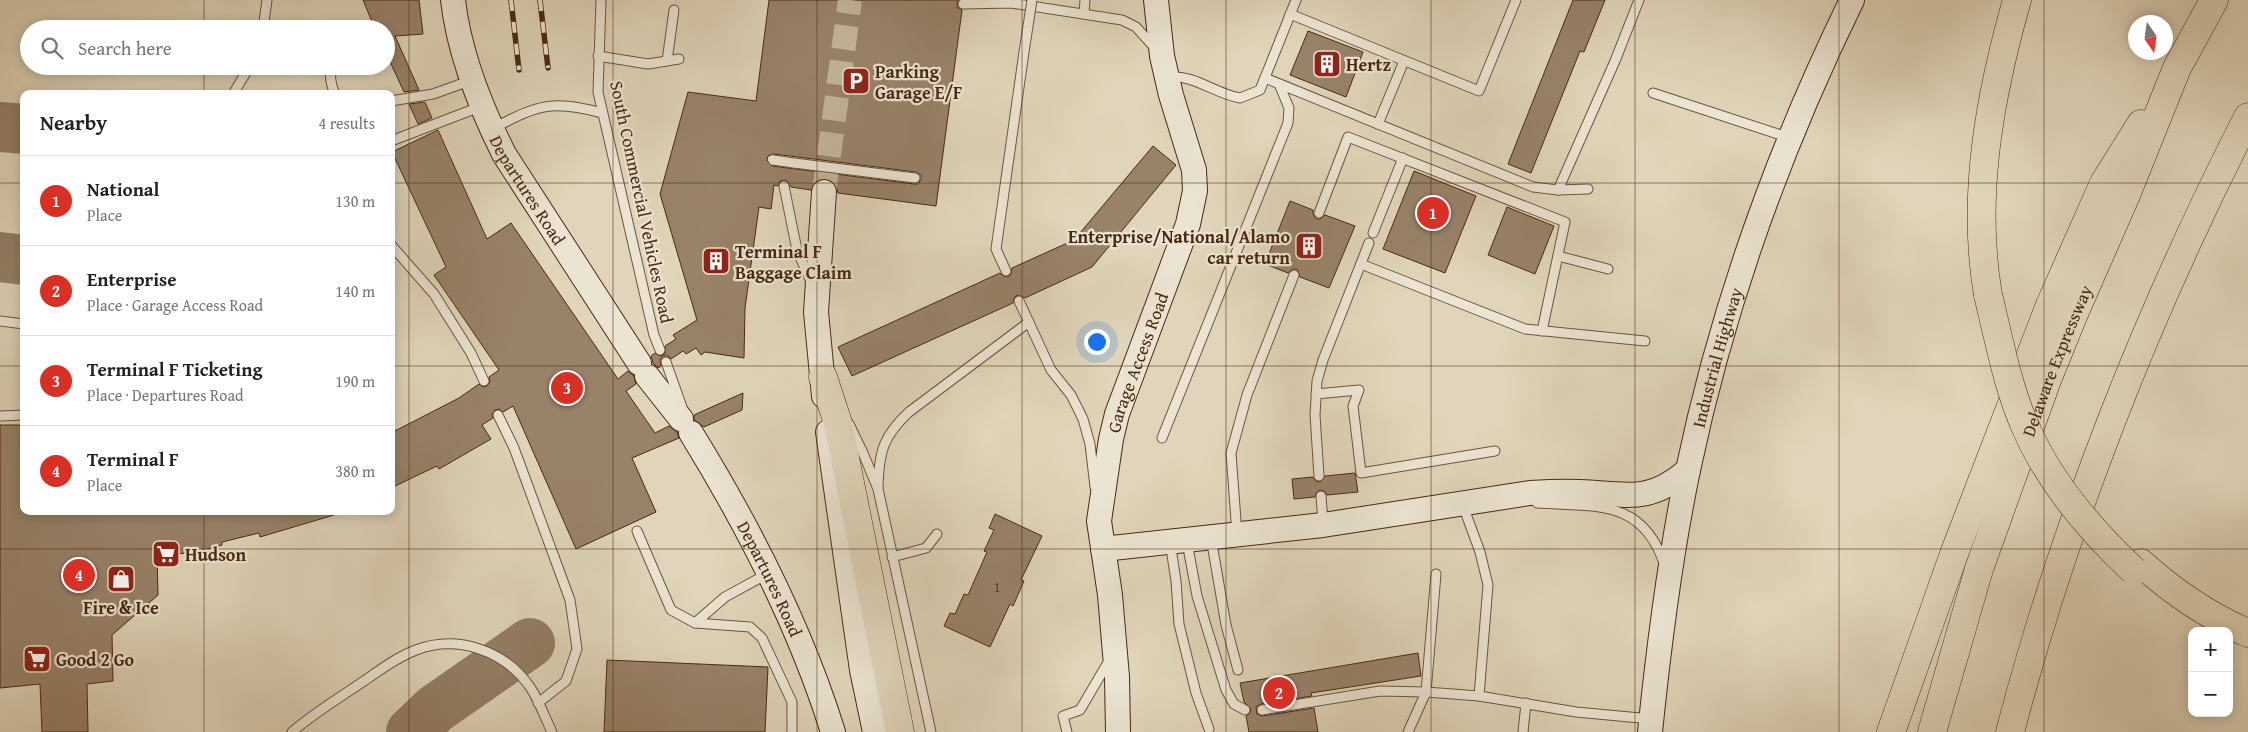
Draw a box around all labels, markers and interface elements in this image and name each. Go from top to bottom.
north arrow [2128,15,2173,60]
search box [20,20,395,75]
icon: search [38,34,66,62]
text: Search here [78,34,172,62]
building icon: Hertz [1312,49,1342,79]
place label: Hertz [1346,51,1391,78]
place label: Parking Garage E/F [875,58,962,106]
parking icon: Parking Garage E/F [841,66,871,96]
street label: South Commercial Vehicles Road [603,78,681,326]
text: Nearby [40,107,107,138]
text: 4 results [318,111,375,135]
street label: Departures Road [483,130,573,250]
text: National [87,175,160,203]
text: 1 [52,189,60,213]
text: 130 m [335,189,375,213]
pin: 1 [1417,194,1449,232]
text: Place [87,203,122,227]
place label: Enterprise/National/Alamo car return [1068,223,1290,271]
building icon: Enterprise/National/Alamo car return [1294,231,1324,261]
place label: Terminal F Baggage Claim [735,238,852,286]
building icon: Terminal F Baggage Claim [701,246,731,276]
text: Enterprise [87,265,177,293]
text: 2 [52,279,60,303]
text: 140 m [335,279,375,303]
street label: Delaware Expressway [2014,280,2099,440]
street label: Industrial Highway [1684,284,1749,430]
street label: Garage Access Road [1100,288,1175,435]
text: Place · Garage Access Road [87,293,263,317]
your location [1084,329,1110,355]
text: Terminal F Ticketing [87,355,262,383]
text: 3 [52,369,60,393]
text: 190 m [335,369,375,393]
pin: 3 [551,369,583,407]
text: Place · Departures Road [87,383,244,407]
text: Terminal F [87,445,179,473]
text: 4 [52,459,60,483]
text: 380 m [335,459,375,483]
text: Place [87,473,122,497]
street label: Departures Road [731,516,810,641]
supermarket icon: Hudson [151,539,181,569]
place label: Hudson [185,541,246,568]
pin: 4 [63,556,95,594]
shop icon: Fire & Ice [106,564,136,594]
house number: 1 [993,576,1001,597]
place label: Fire & Ice [83,594,159,621]
map controls [2188,627,2233,717]
button: + [2188,627,2233,672]
supermarket icon: Good 2 Go [22,644,52,674]
place label: Good 2 Go [56,646,135,673]
button: − [2188,672,2233,717]
pin: 2 [1263,674,1295,712]

